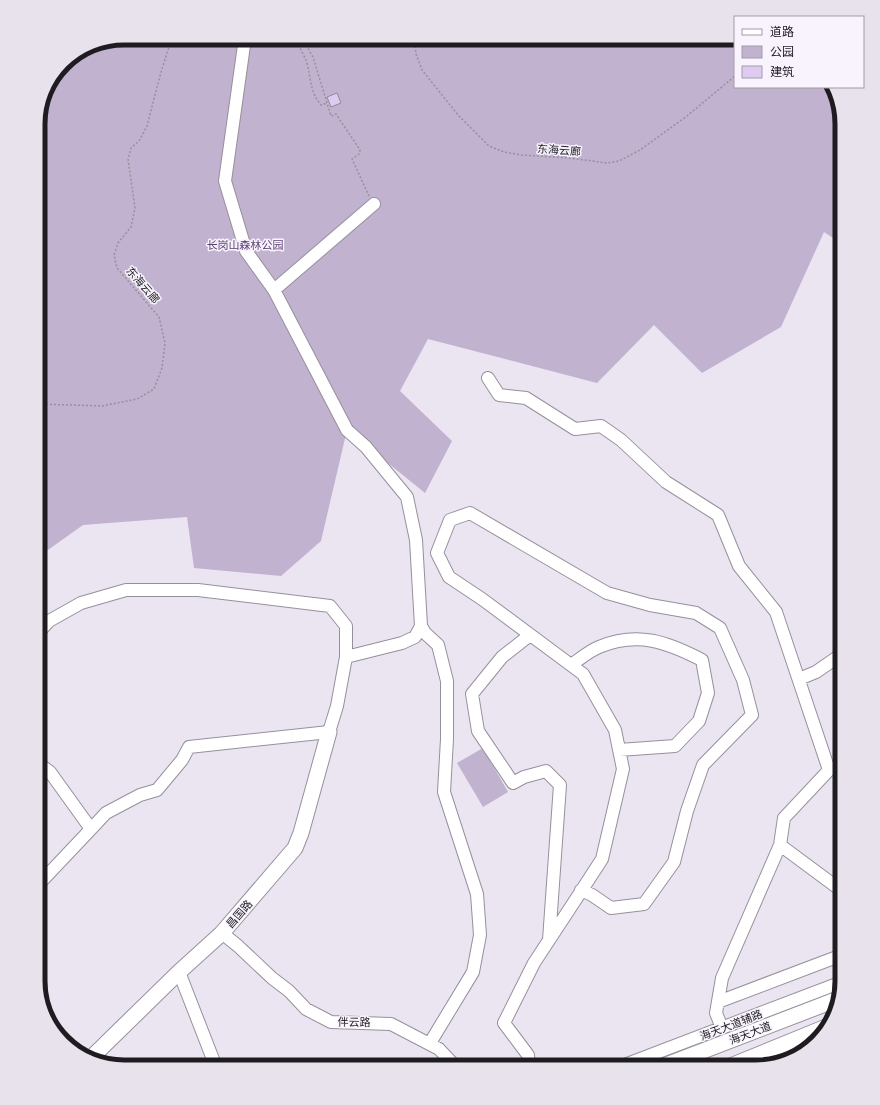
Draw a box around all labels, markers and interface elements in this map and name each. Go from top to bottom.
legend [734,16,864,88]
text: 道路 [770,25,794,38]
text: 公园 [770,45,794,58]
text: 建筑 [770,65,794,78]
street label: 东海云廊 [537,142,581,158]
park label: 长岗山森林公园 [207,239,284,251]
street label: 东海云廊 [124,264,162,306]
street label: 昌国路 [224,898,254,930]
street label: 海天大道辅路 [698,1007,764,1043]
street label: 伴云路 [337,1016,371,1028]
street label: 海天大道 [727,1019,773,1047]

